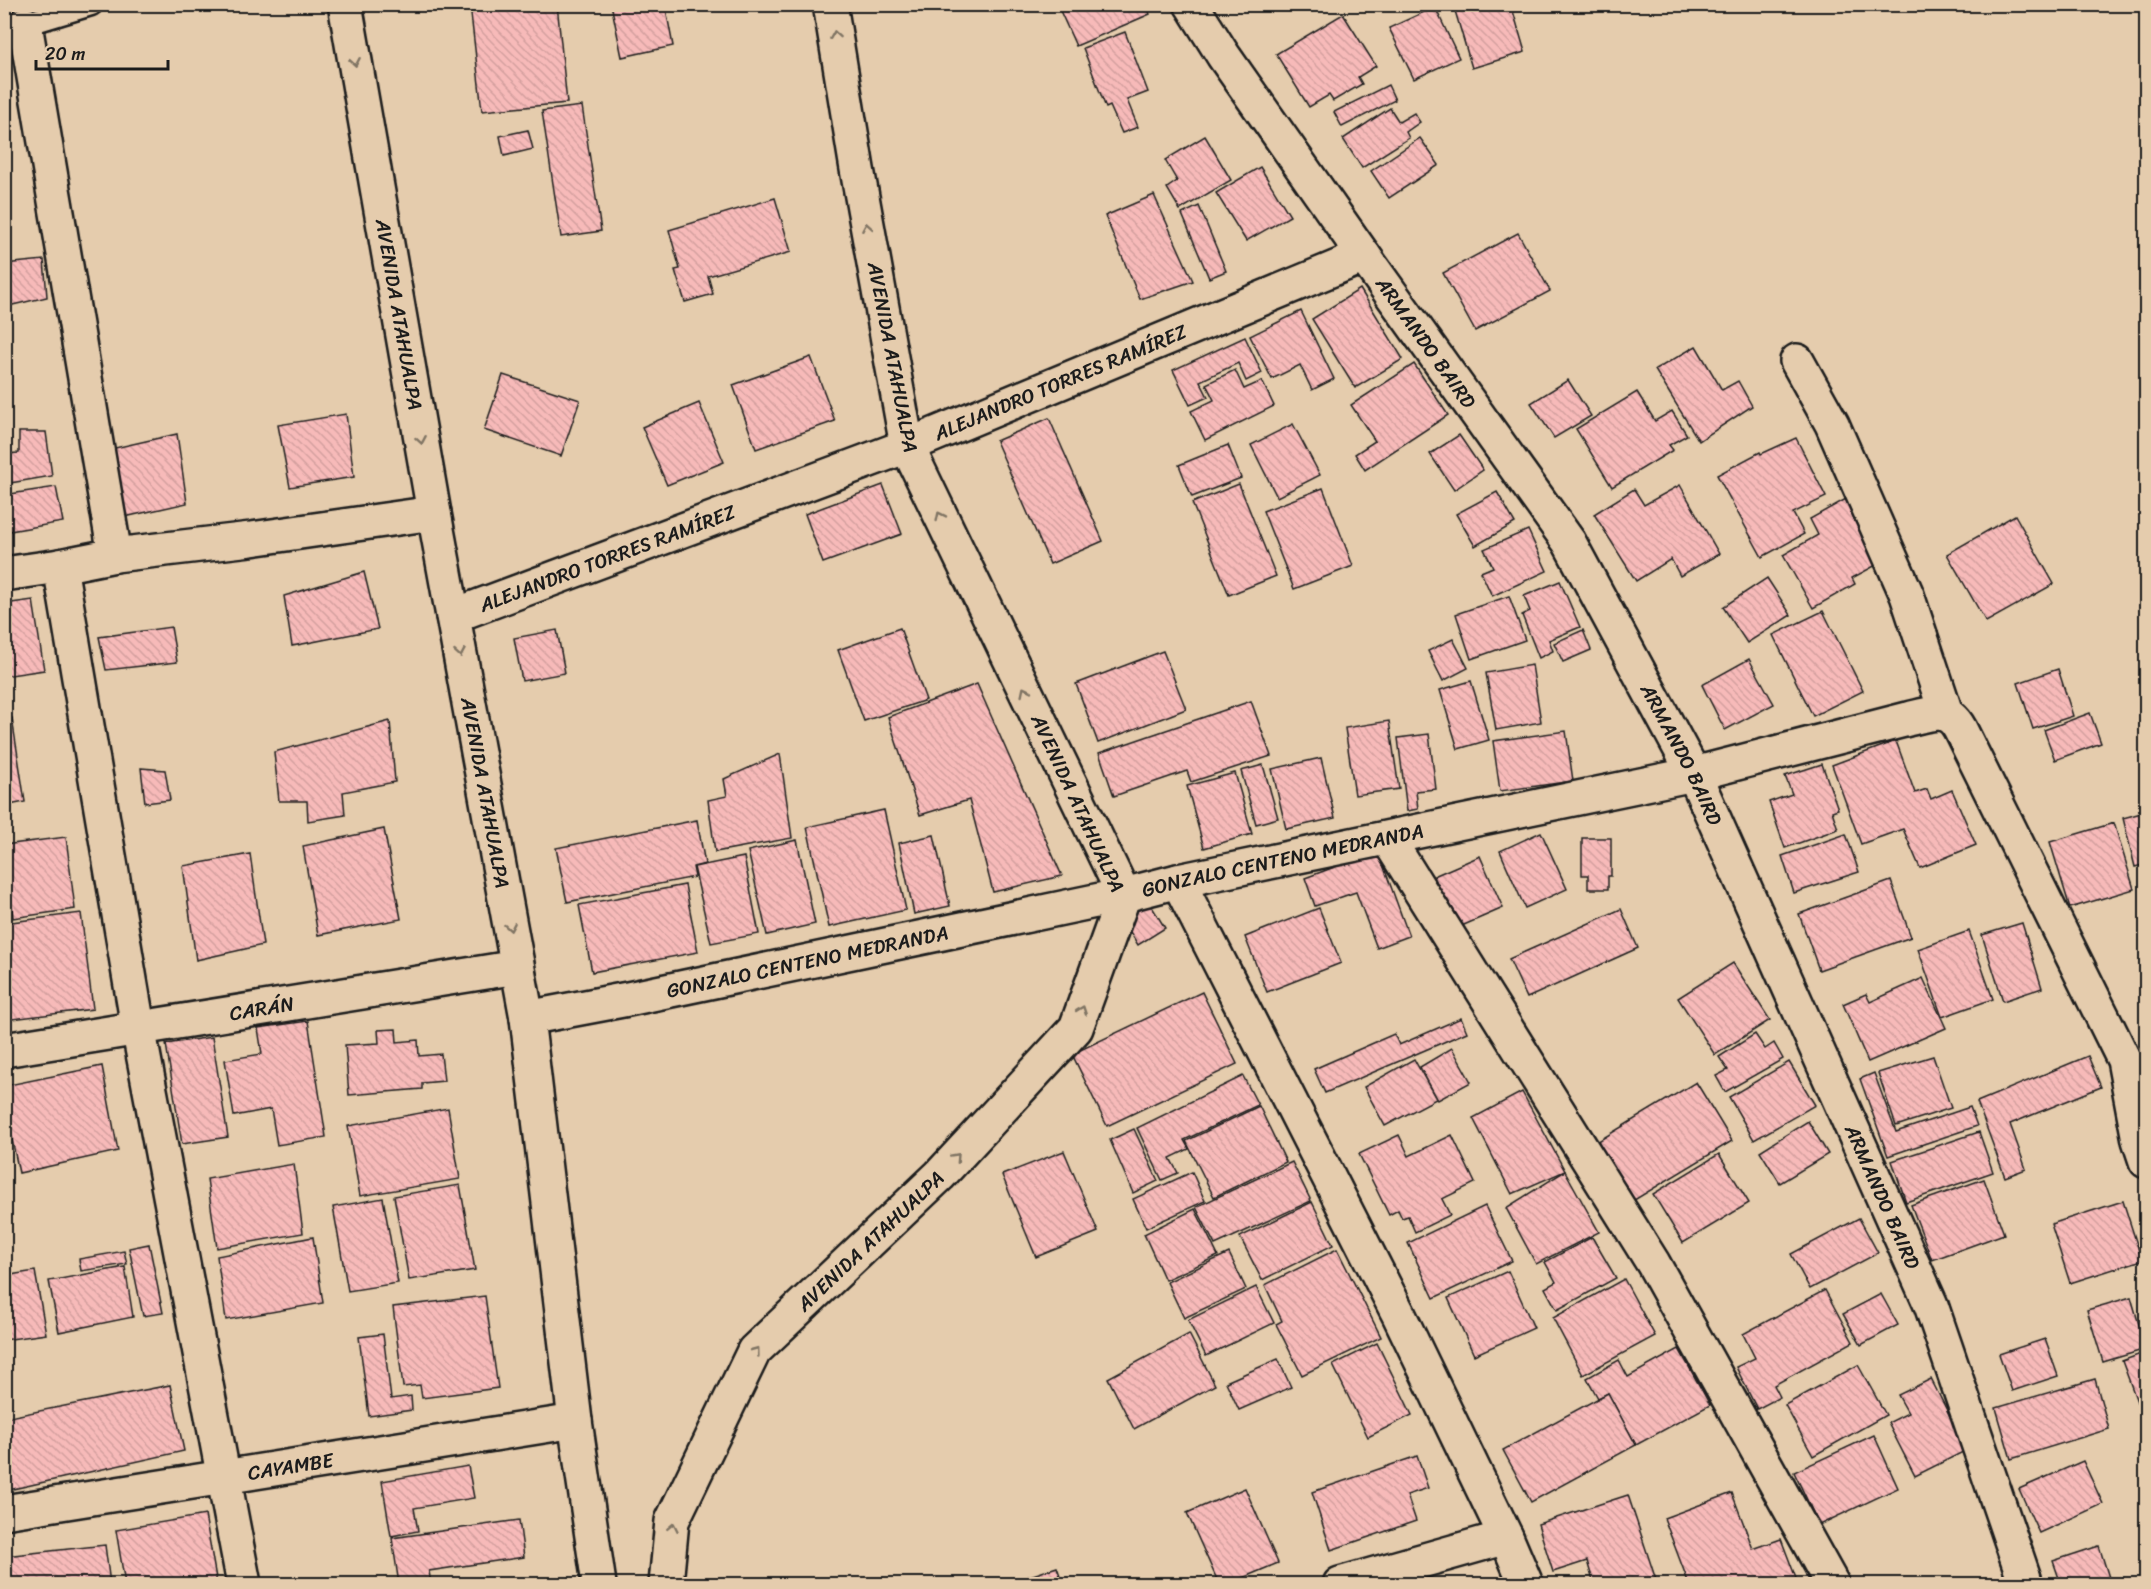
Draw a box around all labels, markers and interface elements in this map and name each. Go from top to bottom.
one-way arrow [829,30,842,40]
scale bar [36,33,168,71]
text: 20 m [45,38,85,70]
one-way arrow [348,57,361,67]
street label: AVENIDA ATAHUALPA [365,215,433,413]
one-way arrow [861,222,874,232]
street label: AVENIDA ATAHUALPA [857,258,928,455]
street label: ARMANDO BAIRD [1365,268,1485,416]
street label: ALEJANDRO TORRES RAMÍREZ [928,314,1193,451]
one-way arrow [414,435,427,445]
street label: ALEJANDRO TORRES RAMÍREZ [473,495,741,623]
one-way arrow [936,511,948,522]
one-way arrow [453,648,465,658]
street label: ARMANDO BAIRD [1630,676,1732,831]
one-way arrow [1021,687,1033,698]
street label: AVENIDA ATAHUALPA [450,693,520,891]
street label: AVENIDA ATAHUALPA [1020,707,1134,898]
street label: GONZALO CENTENO MEDRANDA [1138,814,1427,908]
street label: GONZALO CENTENO MEDRANDA [663,915,951,1008]
one-way arrow [503,922,516,932]
street label: CARÁN [227,986,297,1031]
one-way arrow [1075,1005,1088,1016]
street label: ARMANDO BAIRD [1834,1118,1930,1275]
one-way arrow [949,1153,960,1164]
street label: AVENIDA ATAHUALPA [788,1162,953,1321]
one-way arrow [749,1347,760,1358]
street label: CAYAMBE [245,1442,338,1491]
one-way arrow [666,1522,679,1532]

